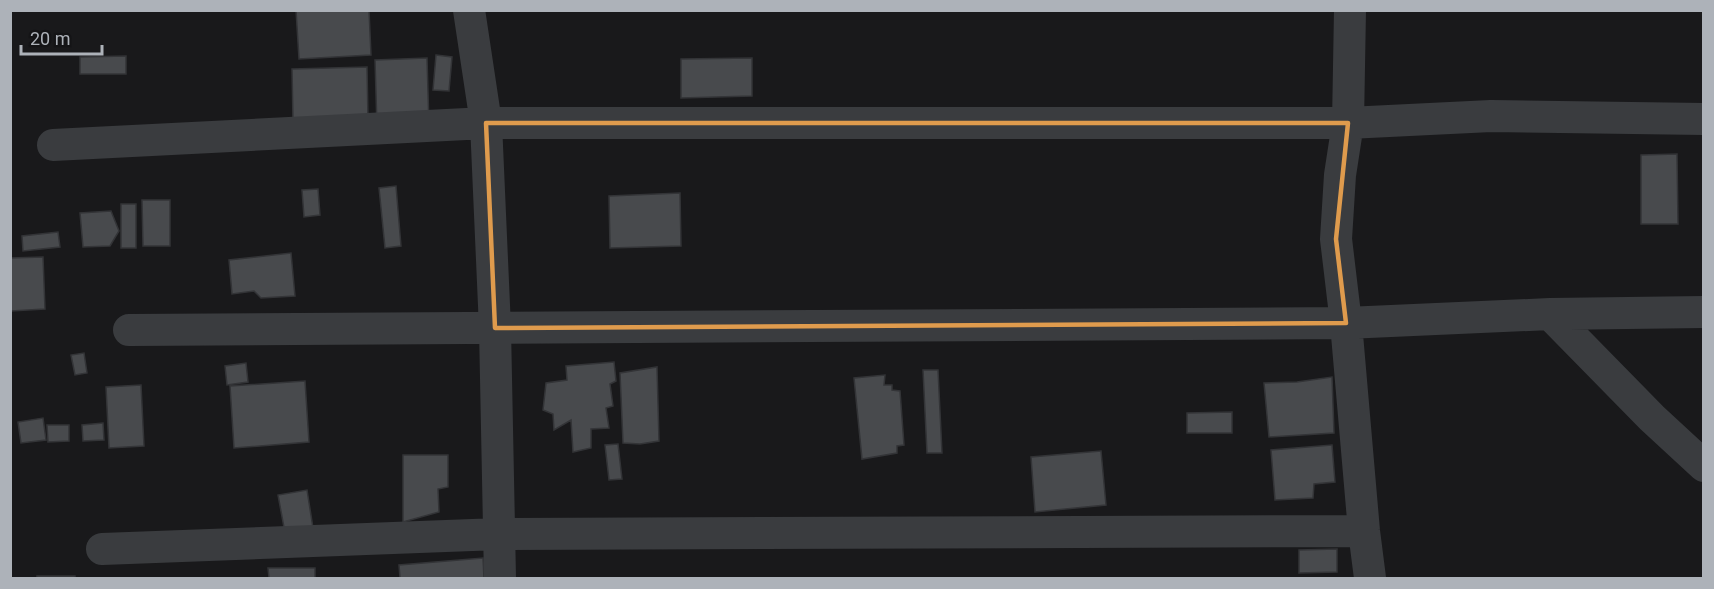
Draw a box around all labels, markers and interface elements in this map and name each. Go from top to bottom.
scale bar [21,18,102,56]
text: 20 m [30,28,70,49]

